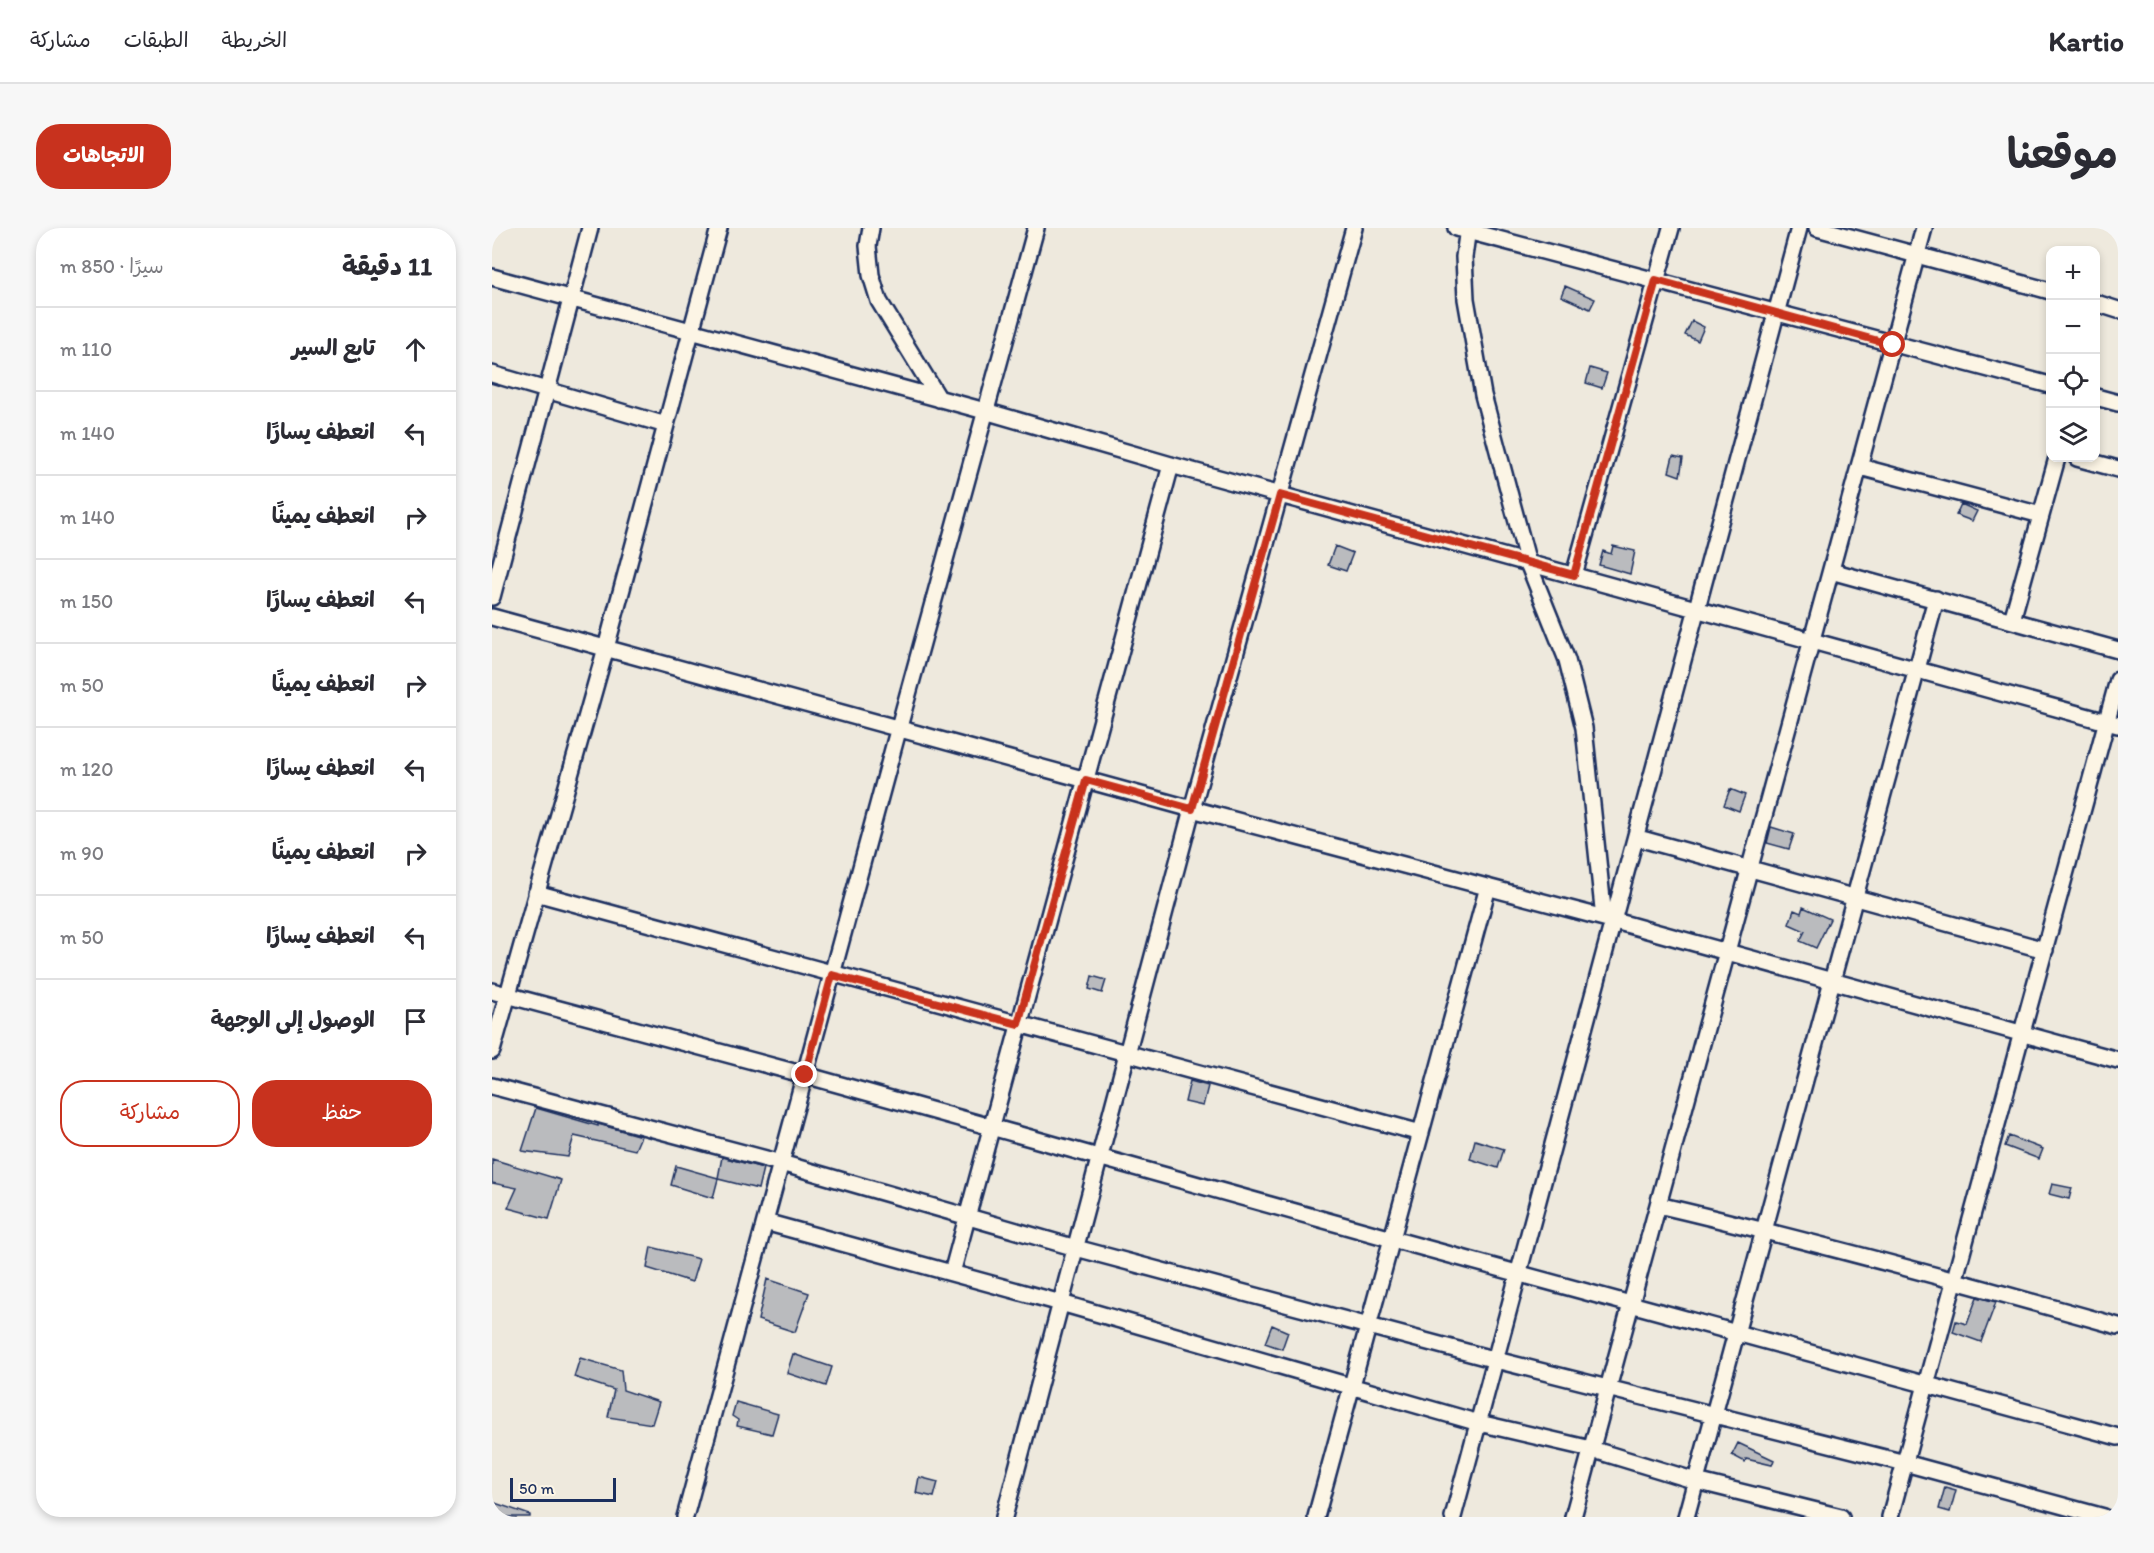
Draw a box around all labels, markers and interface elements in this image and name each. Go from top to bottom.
text: Kartio [2049,24,2124,58]
text: مشاركة [30,27,91,52]
text: الطبقات [124,27,189,52]
text: الخريطة [222,27,287,52]
button: الاتجاهات [36,124,171,189]
text: موقعنا [2007,128,2118,179]
map controls [2046,246,2100,462]
button: + [2046,246,2100,300]
text: 11 دقيقة [342,250,432,282]
text: سيرًا · 850 m [60,254,164,278]
button: − [2046,300,2100,354]
route start [1879,331,1905,357]
icon: ahead [399,333,432,366]
text: تابع السير [292,334,375,361]
text: 110 m [60,337,112,361]
button: locate [2046,354,2100,408]
button: layers [2046,408,2100,462]
icon: left [399,417,432,450]
text: انعطف يسارًا [266,418,375,445]
text: 140 m [60,421,115,445]
icon: right [399,501,432,534]
text: انعطف يمينًا [272,502,375,529]
text: 140 m [60,505,115,529]
icon: left [399,585,432,618]
text: انعطف يسارًا [266,586,375,613]
text: 150 m [60,589,113,613]
icon: right [399,669,432,702]
text: انعطف يمينًا [272,670,375,697]
text: 50 m [60,673,104,697]
icon: left [399,753,432,786]
text: انعطف يسارًا [266,754,375,781]
text: 120 m [60,757,113,781]
icon: right [399,837,432,870]
text: انعطف يمينًا [272,838,375,865]
text: 90 m [60,841,104,865]
icon: left [399,921,432,954]
text: انعطف يسارًا [266,922,375,949]
text: 50 m [60,925,104,949]
icon: arrive [399,1005,432,1038]
text: الوصول إلى الوجهة [210,1006,375,1033]
route end [791,1061,817,1087]
button: مشاركة [60,1080,240,1147]
button: حفظ [252,1080,432,1147]
scale bar [510,1475,616,1502]
text: 50 m [519,1479,554,1498]

